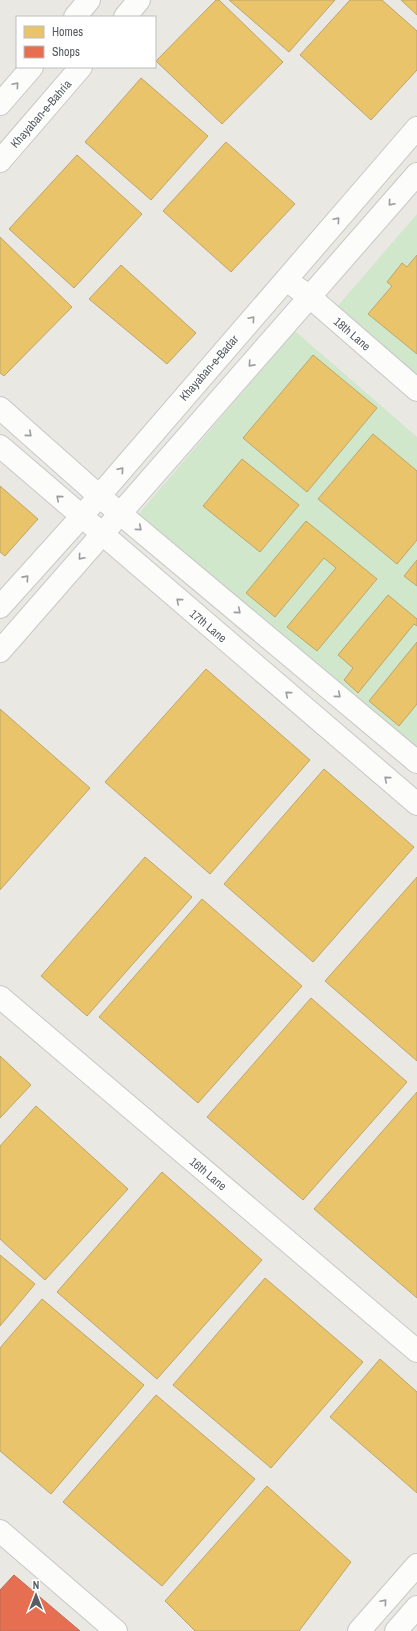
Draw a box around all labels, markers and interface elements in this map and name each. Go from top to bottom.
legend [16,16,156,68]
text: Homes [52,24,83,40]
text: Shops [52,44,80,60]
street label: Khayaban-e-Bahria [7,76,75,151]
one-way arrow [11,83,18,90]
one-way arrow [389,198,396,206]
one-way arrow [333,218,340,225]
street label: 18th Lane [330,314,374,354]
one-way arrow [248,316,255,324]
street label: Khayaban-e-Badar [176,331,243,404]
one-way arrow [248,359,255,367]
one-way arrow [25,430,32,437]
one-way arrow [116,467,123,474]
one-way arrow [56,495,64,502]
one-way arrow [134,523,141,530]
one-way arrow [79,552,86,559]
one-way arrow [21,575,29,583]
one-way arrow [176,598,184,605]
street label: 17th Lane [186,606,230,646]
one-way arrow [234,607,241,614]
one-way arrow [333,691,340,698]
one-way arrow [286,692,293,699]
one-way arrow [385,776,392,783]
street label: 16th Lane [186,1154,230,1194]
north arrow [16,1575,56,1615]
text: N [33,1578,39,1592]
one-way arrow [380,1599,387,1607]

